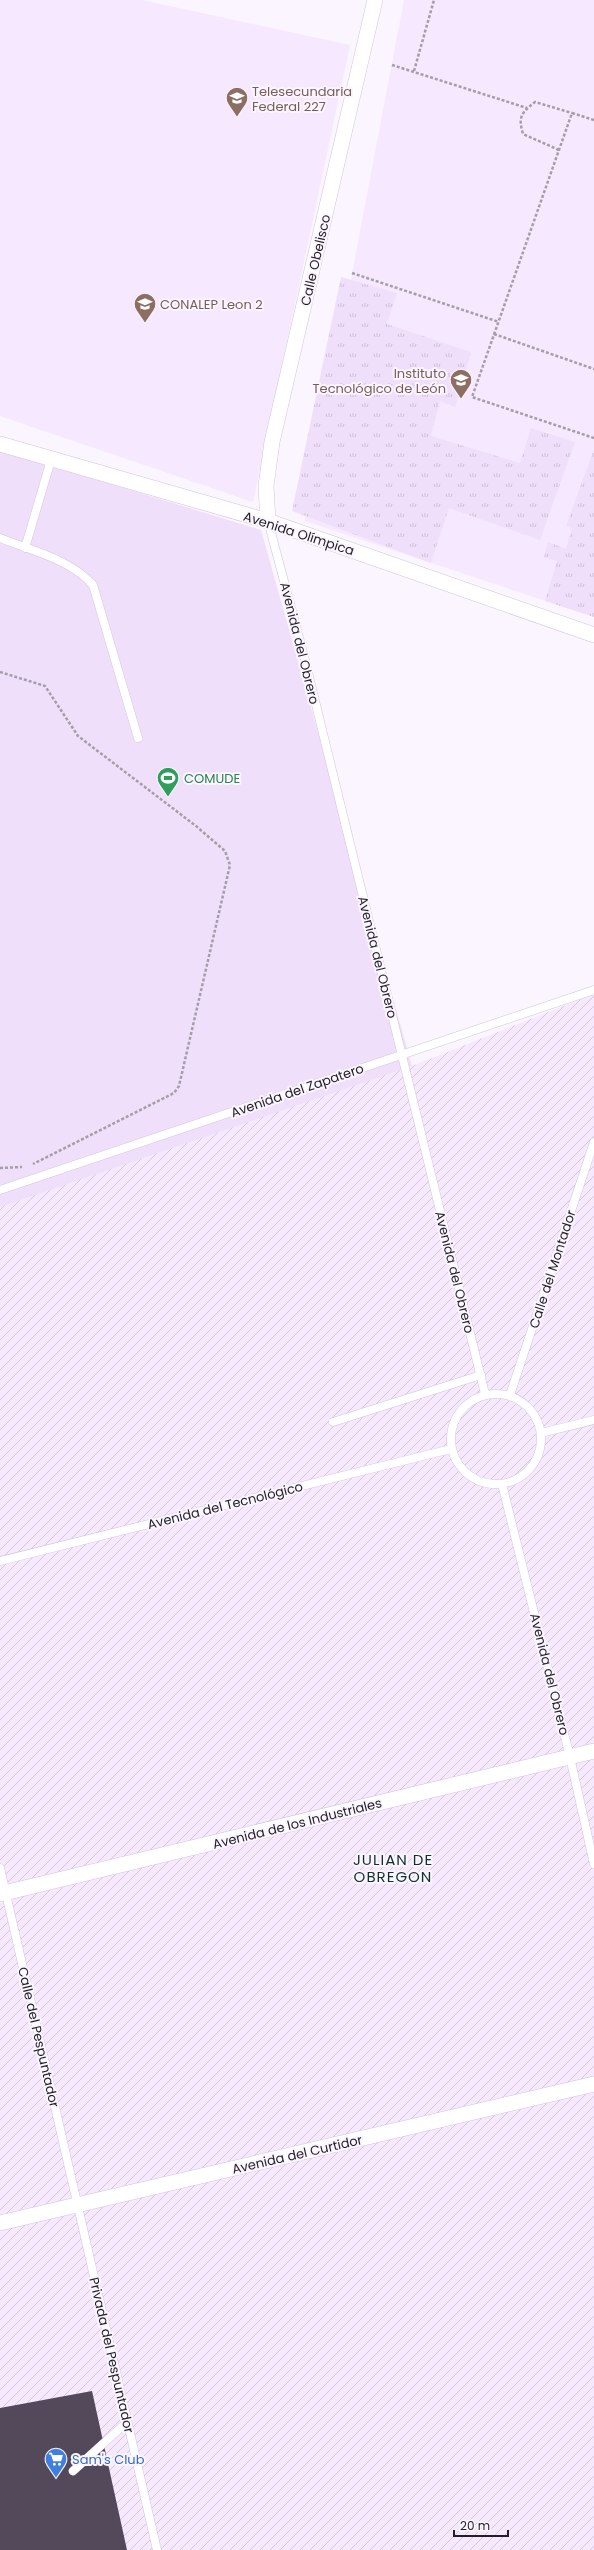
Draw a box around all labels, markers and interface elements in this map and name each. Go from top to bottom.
place label: Telesecundaria Federal 227 [252,82,352,116]
school or university icon: Telesecundaria Federal 227 [224,85,250,118]
street label: Calle Obelisco [296,213,335,308]
school or university icon: CONALEP Leon 2 [132,291,158,324]
place label: CONALEP Leon 2 [160,295,263,314]
place label: Instituto Tecnológico de León [313,364,446,398]
school or university icon: Instituto Tecnológico de León [448,367,474,400]
street label: Avenida Olímpica [241,507,357,560]
street label: Avenida del Obrero [275,580,324,706]
sports icon: COMUDE [155,765,181,798]
place label: COMUDE [184,769,240,788]
street label: Avenida del Obrero [353,894,402,1020]
street label: Avenida del Zapatero [228,1059,366,1122]
street label: Calle del Montador [524,1207,581,1331]
street label: Avenida del Obrero [430,1209,479,1335]
street label: Avenida del Tecnológico [145,1477,305,1534]
street label: Avenida del Obrero [525,1611,574,1737]
street label: Avenida de los Industriales [210,1793,384,1854]
district label: JULIAN DE OBREGON [353,1849,433,1887]
street label: Calle del Pespuntador [13,1965,64,2109]
street label: Avenida del Curtidor [230,2130,364,2179]
street label: Privada del Pespuntador [84,2275,139,2435]
supermarket icon: Sam's Club [43,2446,69,2479]
place label: Sam's Club [72,2450,145,2469]
scale bar [454,2512,508,2538]
text: 20 m [460,2517,490,2534]

